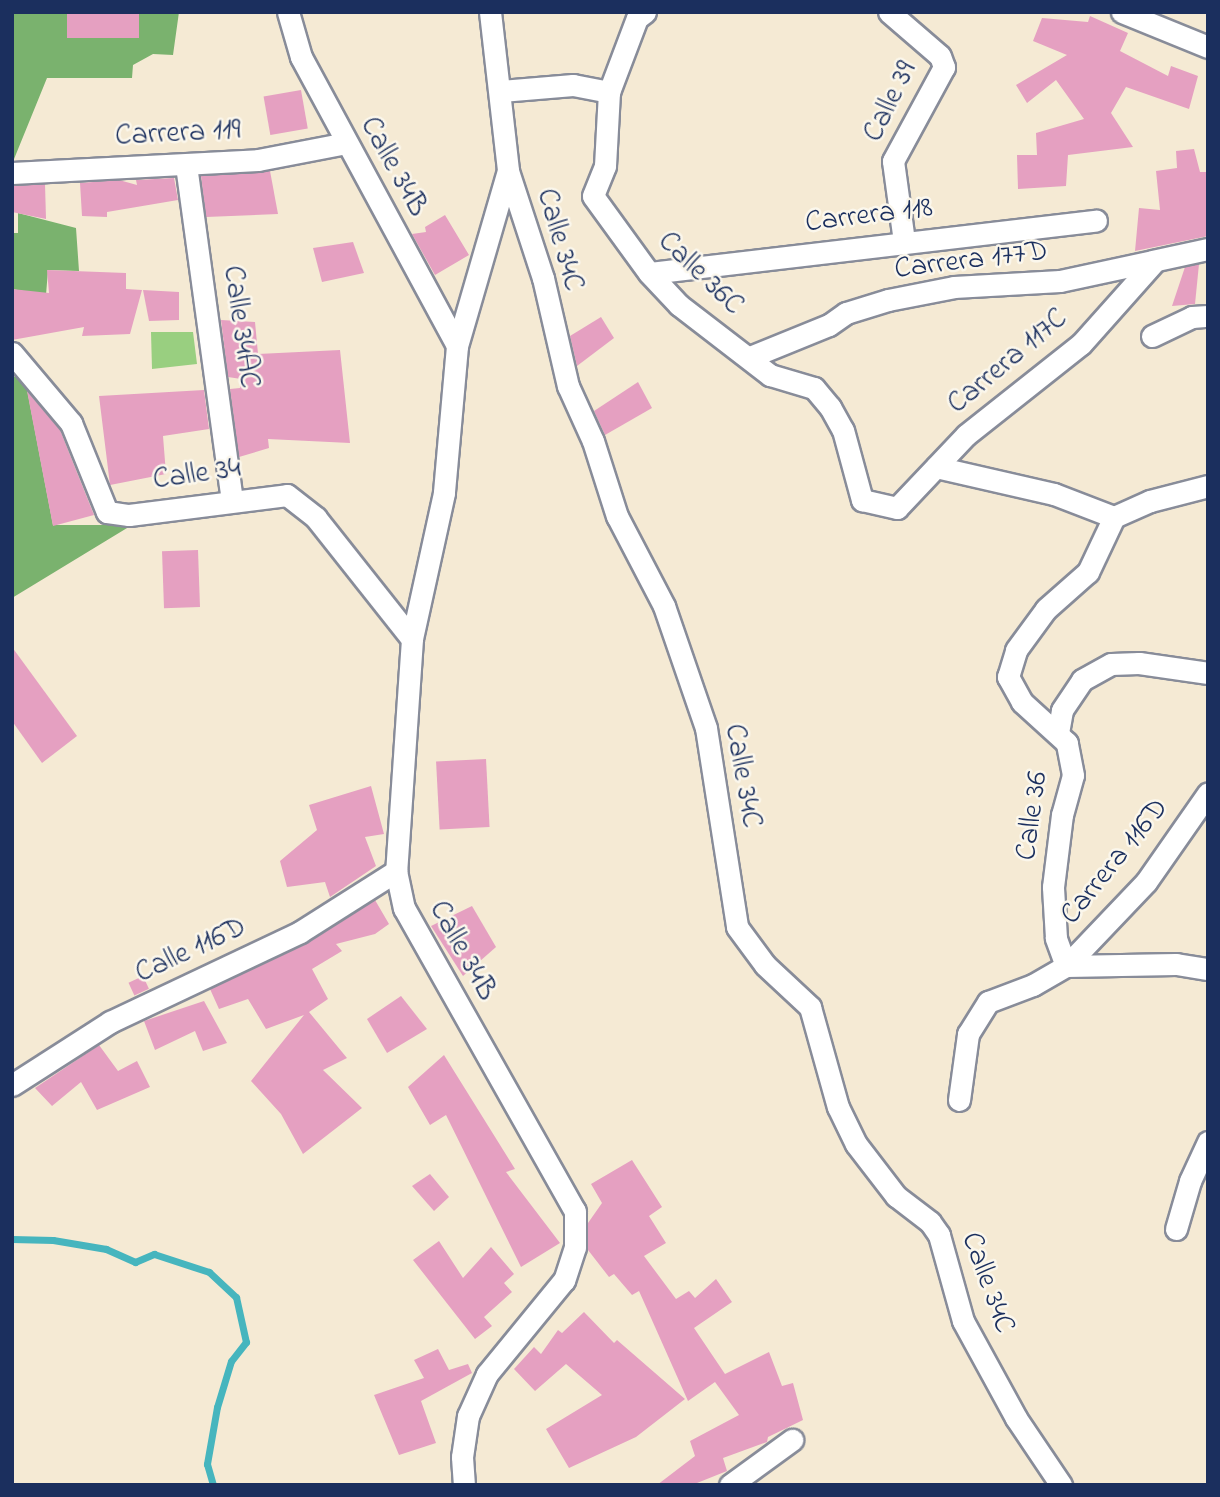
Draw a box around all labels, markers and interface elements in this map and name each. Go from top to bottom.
street label: Calle 39 [856,56,926,148]
street label: Calle 34B [351,111,435,223]
street label: Carrera 119 [114,113,242,155]
street label: Calle 34C [527,185,591,295]
street label: Carrera 118 [803,190,935,242]
street label: Calle 36C [649,224,751,324]
street label: Carrera 177D [892,234,1050,288]
street label: Calle 34AC [214,263,266,391]
street label: Carrera 117C [941,301,1075,423]
street label: Calle 34 [151,451,243,499]
street label: Calle 34C [715,721,769,831]
street label: Calle 36 [1009,769,1057,863]
street label: Carrera 116D [1053,792,1177,932]
street label: Calle 34B [420,895,504,1007]
street label: Calle 116D [130,910,252,992]
street label: Calle 34C [952,1228,1022,1338]

